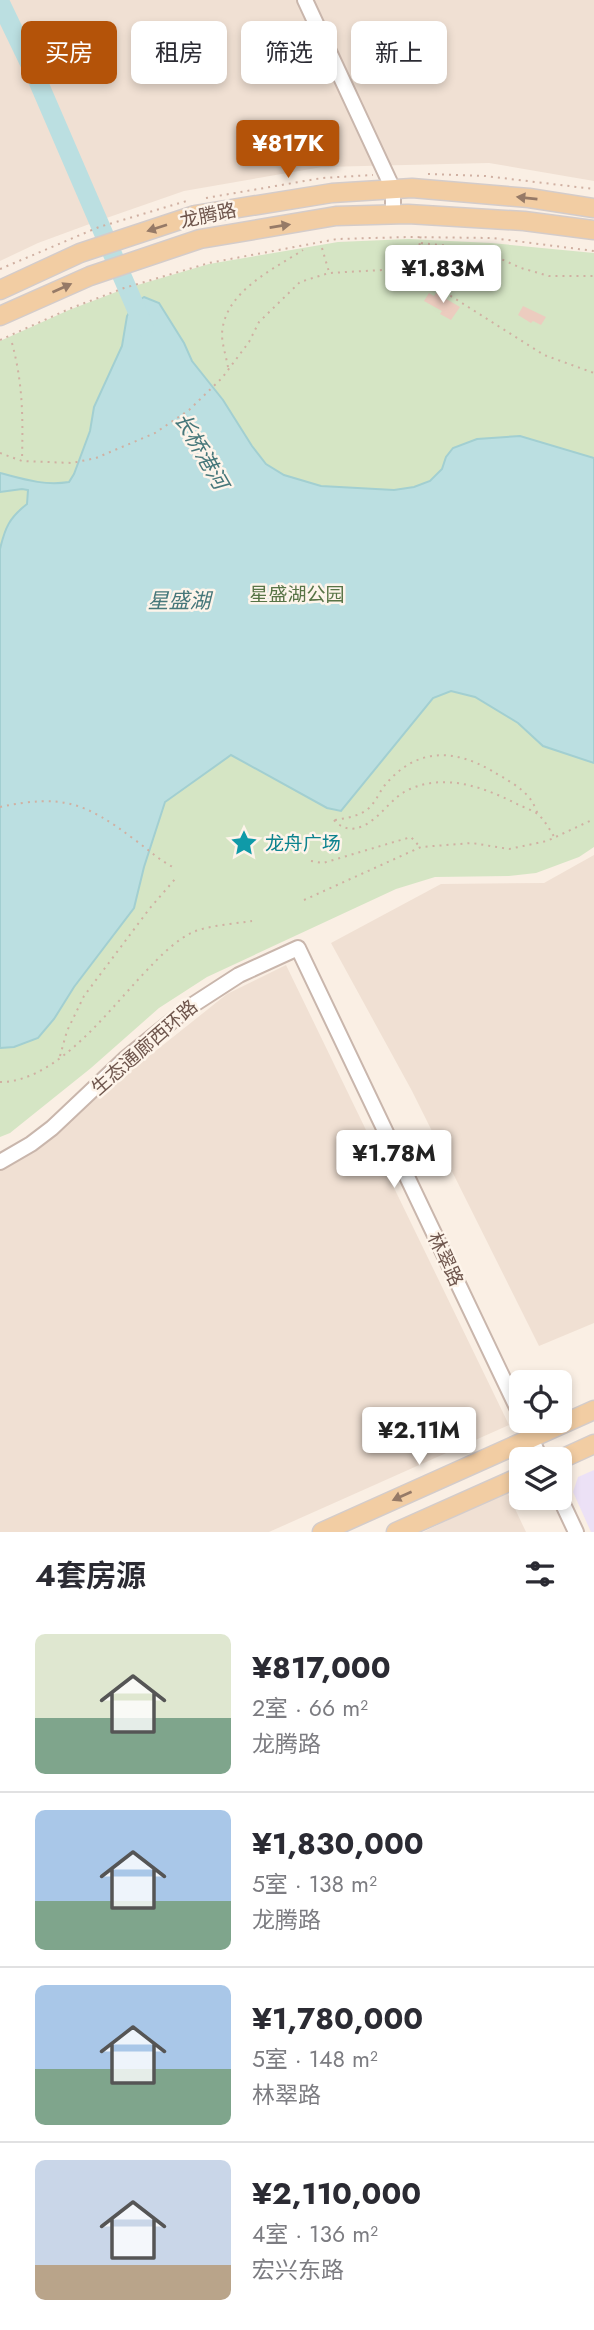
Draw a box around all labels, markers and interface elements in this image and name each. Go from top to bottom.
chip: 买房 [21,21,117,84]
chip: 租房 [131,21,227,84]
chip: 筛选 [241,21,337,84]
chip: 新上 [351,21,447,84]
pin: ¥817K [239,120,337,180]
text: ¥817K [252,126,324,160]
one-way arrow [515,193,537,204]
street label: 龙腾路 [177,196,239,235]
one-way arrow [269,220,291,231]
one-way arrow [146,223,167,234]
pin: ¥1.83M [386,246,500,305]
text: ¥1.83M [401,251,485,285]
one-way arrow [52,282,73,293]
water label: 长桥港河 [167,407,237,498]
park label: 星盛湖公园 [249,581,345,608]
water label: 星盛湖 [148,586,213,616]
place icon: 龙舟广场 [229,828,259,858]
place label: 龙舟广场 [265,830,341,857]
street label: 生态通廊西环路 [85,994,203,1101]
pin: ¥1.78M [337,1130,451,1190]
text: ¥1.78M [352,1136,436,1170]
street label: 林翠路 [421,1228,470,1291]
map controls [509,1370,572,1510]
button: locate [509,1370,572,1433]
pin: ¥2.11M [362,1408,476,1467]
text: ¥2.11M [378,1413,460,1447]
button: layers [509,1447,572,1510]
one-way arrow [392,1490,412,1502]
text: 4套房源 [35,1554,146,1597]
icon: filters [521,1555,559,1593]
text: ¥817,000 [252,1646,391,1689]
icon: home [91,1662,175,1746]
text: 2室 · 66 m² [252,1691,368,1725]
text: 龙腾路 [252,1727,321,1761]
text: ¥1,830,000 [252,1822,424,1865]
icon: home [91,1838,175,1922]
text: 5室 · 138 m² [252,1867,377,1901]
text: 龙腾路 [252,1903,321,1937]
text: ¥1,780,000 [252,1997,423,2040]
icon: home [91,2013,175,2097]
text: 5室 · 148 m² [252,2042,378,2076]
text: 林翠路 [252,2078,321,2112]
text: ¥2,110,000 [252,2172,421,2215]
icon: home [91,2188,175,2272]
text: 4室 · 136 m² [252,2217,378,2251]
text: 宏兴东路 [252,2253,344,2287]

